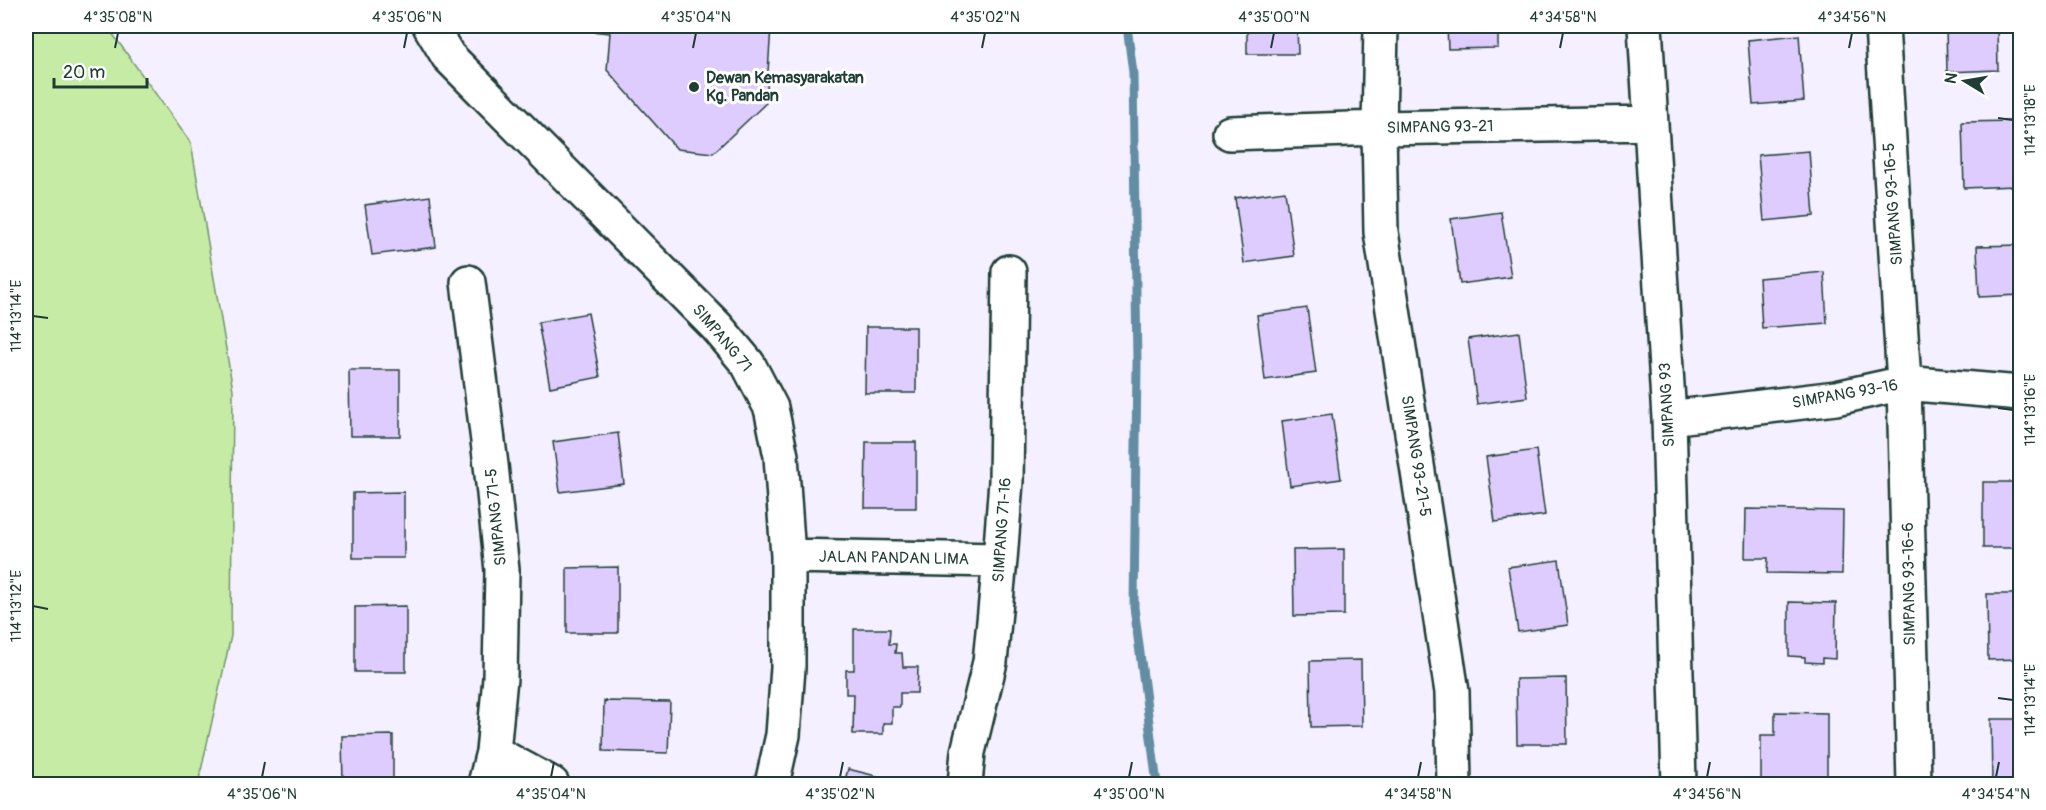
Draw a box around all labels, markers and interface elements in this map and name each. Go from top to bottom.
text: 4°35'08"N [84,8,152,27]
text: 4°35'06"N [372,8,442,27]
text: 4°35'04"N [661,8,731,27]
text: 4°35'02"N [950,8,1020,27]
text: 4°35'00"N [1238,8,1310,27]
text: 4°34'58"N [1529,8,1597,27]
text: 4°34'56"N [1818,8,1886,27]
scale bar [54,51,147,89]
north arrow [1935,51,1995,111]
text: 20 m [63,61,105,84]
place label: Dewan Kemasyarakatan Kg. Pandan [706,68,864,106]
text: N [1940,71,1962,86]
marker: Dewan Kemasyarakatan Kg. Pandan [687,80,701,94]
text: 114°13'18"E [2021,84,2040,156]
street label: SIMPANG 93-21 [1386,116,1494,138]
street label: SIMPANG 93-16-5 [1879,142,1907,266]
text: 114°13'14"E [7,279,26,352]
street label: SIMPANG 71 [688,300,756,376]
street label: SIMPANG 93 [1655,362,1679,448]
text: 114°13'16"E [2021,373,2040,446]
street label: SIMPANG 93-16 [1790,375,1900,413]
street label: SIMPANG 93-21-5 [1397,394,1435,518]
street label: SIMPANG 71-5 [481,467,511,567]
street label: SIMPANG 71-16 [988,477,1016,583]
street label: SIMPANG 93-16-6 [1898,522,1920,646]
street label: JALAN PANDAN LIMA [819,547,969,569]
text: 114°13'12"E [7,570,26,642]
text: 114°13'14"E [2021,663,2040,736]
text: 4°35'06"N [227,785,297,804]
text: 4°35'04"N [516,785,586,804]
text: 4°35'02"N [805,785,875,804]
text: 4°35'00"N [1093,785,1165,804]
text: 4°34'58"N [1384,785,1452,804]
text: 4°34'56"N [1673,785,1741,804]
text: 4°34'54"N [1962,785,2030,804]

